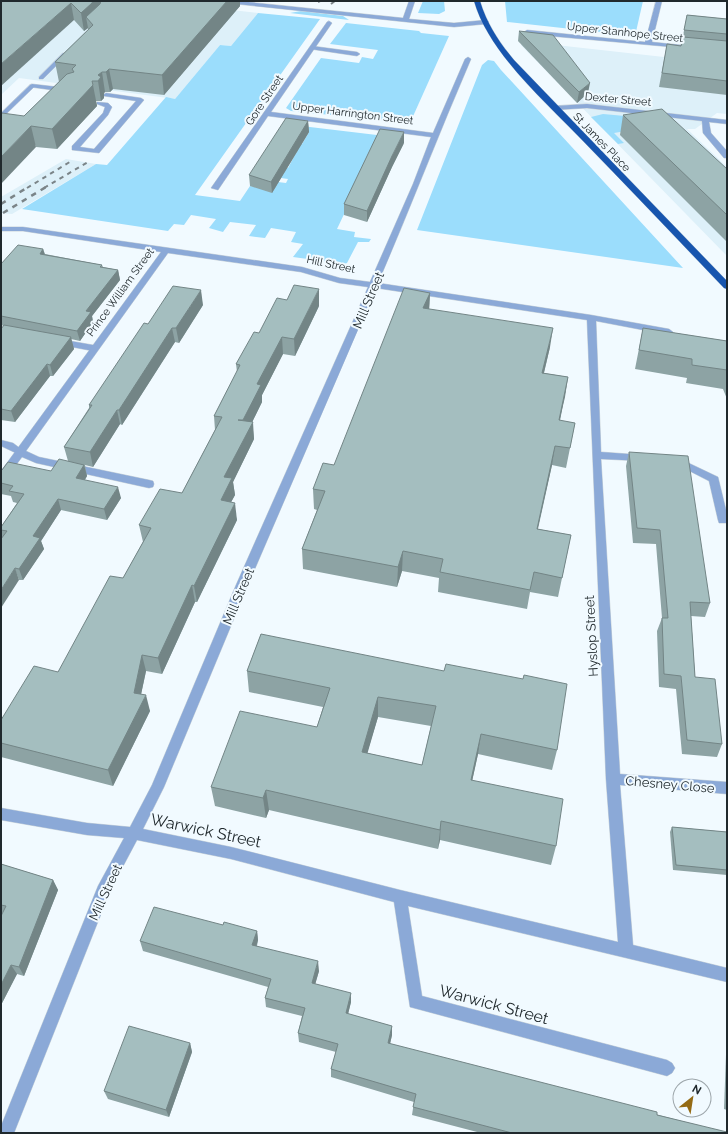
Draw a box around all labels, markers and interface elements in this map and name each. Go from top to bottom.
street label: Upper Stanhope Street [566,20,684,45]
street label: Gore Street [243,72,286,128]
street label: Dexter Street [584,90,652,109]
street label: Upper Harrington Street [292,100,415,127]
street label: St James Place [570,110,633,175]
street label: Prince William Street [84,245,157,339]
street label: Hill Street [305,253,357,276]
street label: Mill Street [350,269,387,331]
street label: Mill Street [220,565,257,627]
street label: Hyslop Street [582,594,601,677]
street label: Chesney Close [625,773,716,796]
street label: Warwick Street [149,810,263,852]
street label: Mill Street [86,861,125,923]
street label: Warwick Street [437,981,551,1028]
north arrow [672,1078,712,1118]
text: N [690,1082,704,1098]

